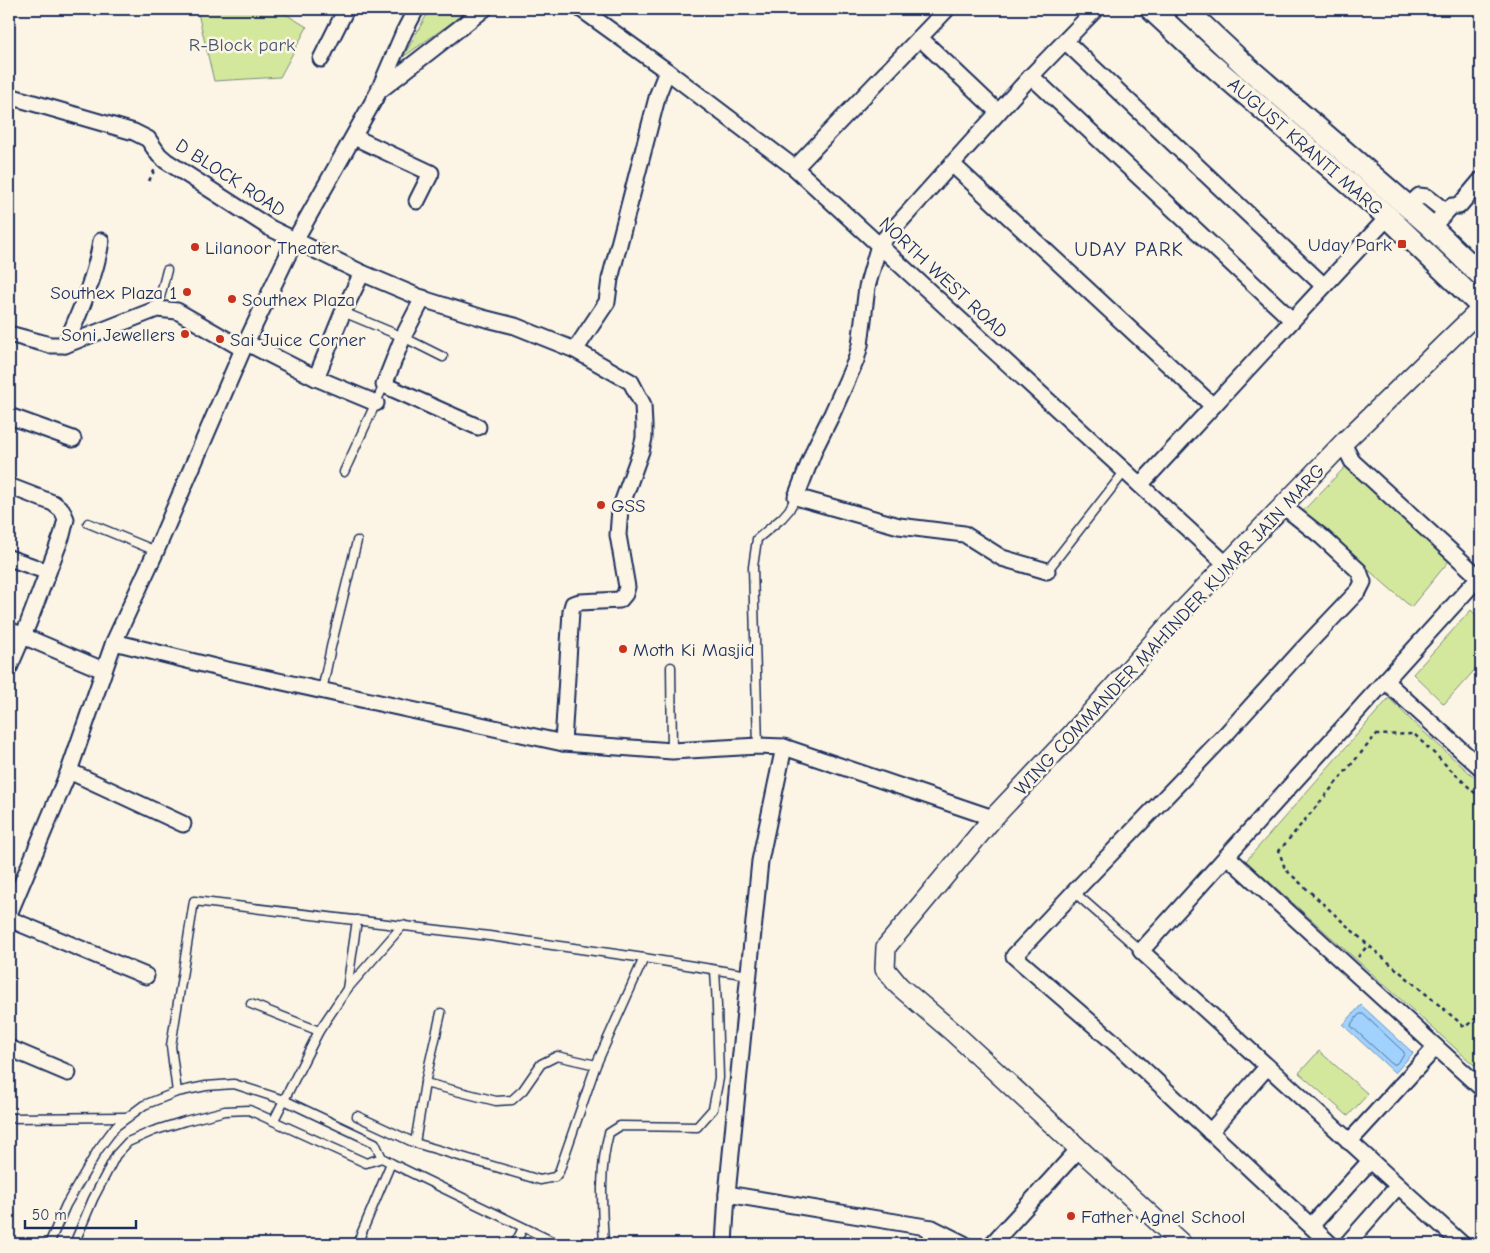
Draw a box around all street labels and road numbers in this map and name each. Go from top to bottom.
street label: AUGUST KRANTI MARG [1223,73,1388,220]
street label: D BLOCK ROAD [171,134,289,222]
street label: NORTH WEST ROAD [875,213,1012,343]
street label: WING COMMANDER MAHINDER KUMAR JAIN MARG [1010,460,1329,800]

